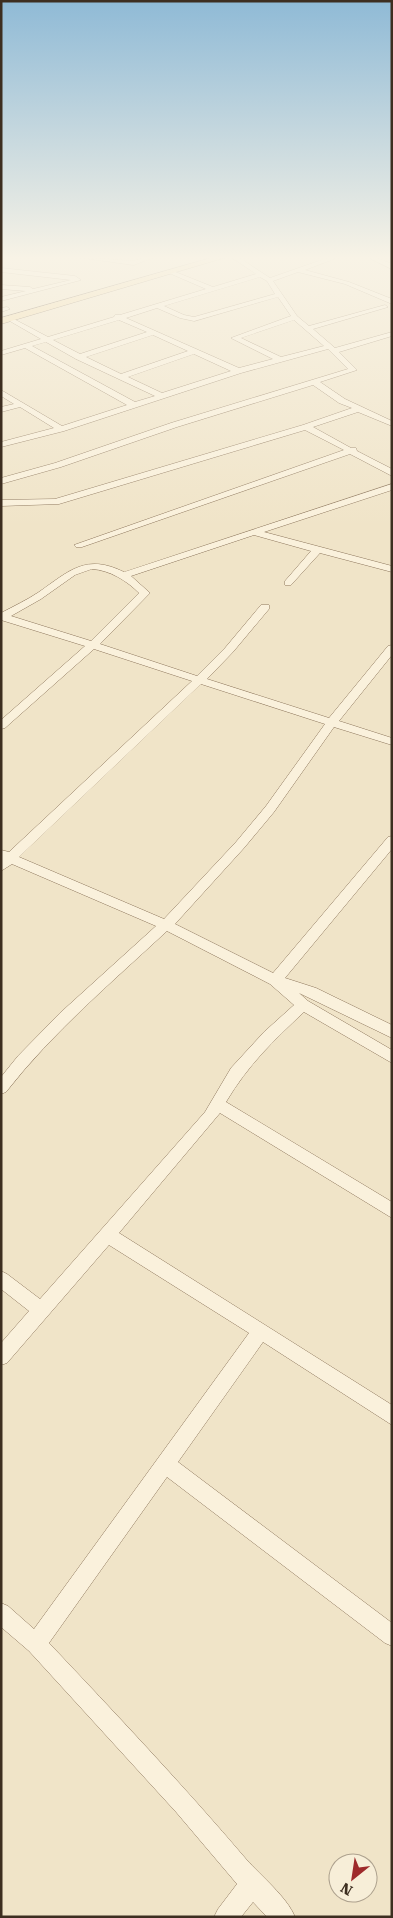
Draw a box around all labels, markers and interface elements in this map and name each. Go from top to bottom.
north arrow [328,1853,378,1903]
text: N [338,1880,355,1899]

